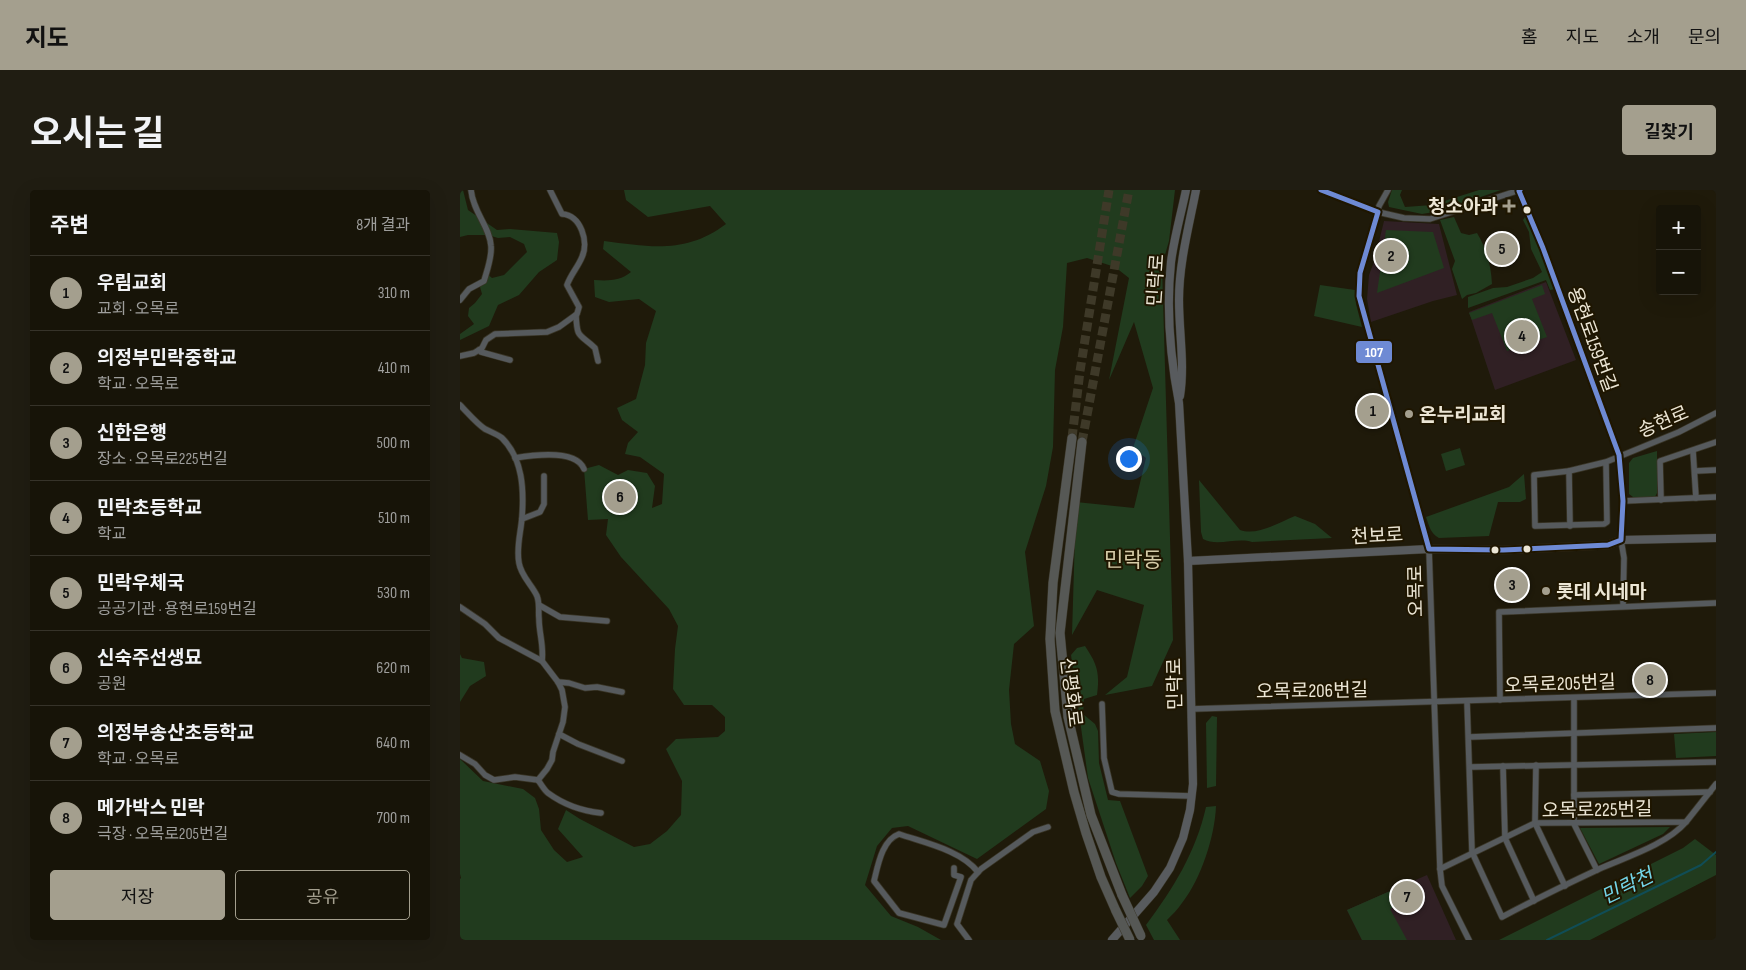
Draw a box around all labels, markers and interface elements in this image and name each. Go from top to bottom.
text: 지도 [25,24,69,53]
text: 홈 [1521,27,1538,48]
text: 지도 [1566,27,1599,48]
text: 소개 [1627,27,1660,48]
text: 문의 [1688,27,1721,48]
button: 길찾기 [1622,105,1716,155]
text: 오시는 길 [30,113,164,156]
place label: 청소아과 [1428,196,1499,219]
marker: 청소아과 [1502,199,1516,213]
unlabelled marker [1522,205,1532,215]
map controls [1656,205,1701,295]
button: + [1656,205,1701,250]
text: 주변 [50,213,89,238]
text: 8개 결과 [356,216,410,235]
pin: 5 [1486,230,1518,268]
pin: 2 [1375,237,1407,275]
button: − [1656,250,1701,295]
street label: 민락로 [1143,253,1170,307]
text: 우림교회 [97,272,167,295]
text: 1 [63,284,69,303]
text: 310 m [378,284,410,303]
street label: 용현로159번길 [1562,284,1621,395]
text: 교회 · 오목로 [97,300,179,319]
pin: 4 [1506,317,1538,355]
line badge: 107 [1355,340,1393,364]
text: 107 [1365,344,1384,361]
text: 의정부민락중학교 [97,347,237,370]
text: 2 [62,359,70,378]
text: 410 m [378,359,410,378]
text: 학교 · 오목로 [97,375,179,394]
pin: 1 [1357,392,1389,430]
street label: 송현로 [1635,402,1692,443]
place label: 온누리교회 [1419,404,1506,427]
marker: 온누리교회 [1403,408,1415,420]
text: 신한은행 [97,422,167,445]
text: 3 [62,434,70,453]
text: 500 m [376,434,410,453]
your location [1116,446,1142,472]
text: 장소 · 오목로225번길 [97,450,228,469]
pin: 6 [604,478,636,516]
text: 민락초등학교 [97,497,202,520]
text: 4 [62,509,70,528]
text: 510 m [378,509,410,528]
street label: 천보로 [1350,524,1404,549]
text: 학교 [97,525,126,544]
unlabelled marker [1522,544,1532,554]
unlabelled marker [1490,545,1500,555]
district label: 민락동 [1104,548,1162,573]
street label: 오목로 [1405,565,1428,617]
pin: 3 [1496,566,1528,604]
text: 민락우체국 [97,572,184,595]
place label: 롯데 시네마 [1556,581,1647,604]
text: 5 [62,584,70,603]
text: 530 m [377,584,410,603]
marker: 롯데 시네마 [1540,585,1552,597]
text: 공공기관 · 용현로159번길 [97,600,257,619]
text: 신숙주선생묘 [97,647,202,670]
street label: 신평화로 [1055,656,1086,728]
street label: 민락로 [1164,658,1187,710]
text: 6 [62,659,70,678]
text: 620 m [376,659,410,678]
pin: 8 [1634,661,1666,699]
street label: 오목로205번길 [1504,671,1616,698]
text: 공원 [97,675,126,694]
street label: 오목로206번길 [1256,679,1368,704]
text: 의정부송산초등학교 [97,722,254,745]
text: 7 [63,734,69,753]
text: 640 m [376,734,410,753]
text: 학교 · 오목로 [97,750,179,769]
text: 메가박스 민락 [97,797,205,820]
street label: 오목로225번길 [1541,798,1653,823]
text: 8 [62,809,70,828]
text: 700 m [377,809,410,828]
text: 극장 · 오목로205번길 [97,825,228,844]
water label: 민락천 [1597,863,1660,910]
button: 저장 [50,870,225,920]
button: 공유 [235,870,410,920]
pin: 7 [1391,878,1423,916]

